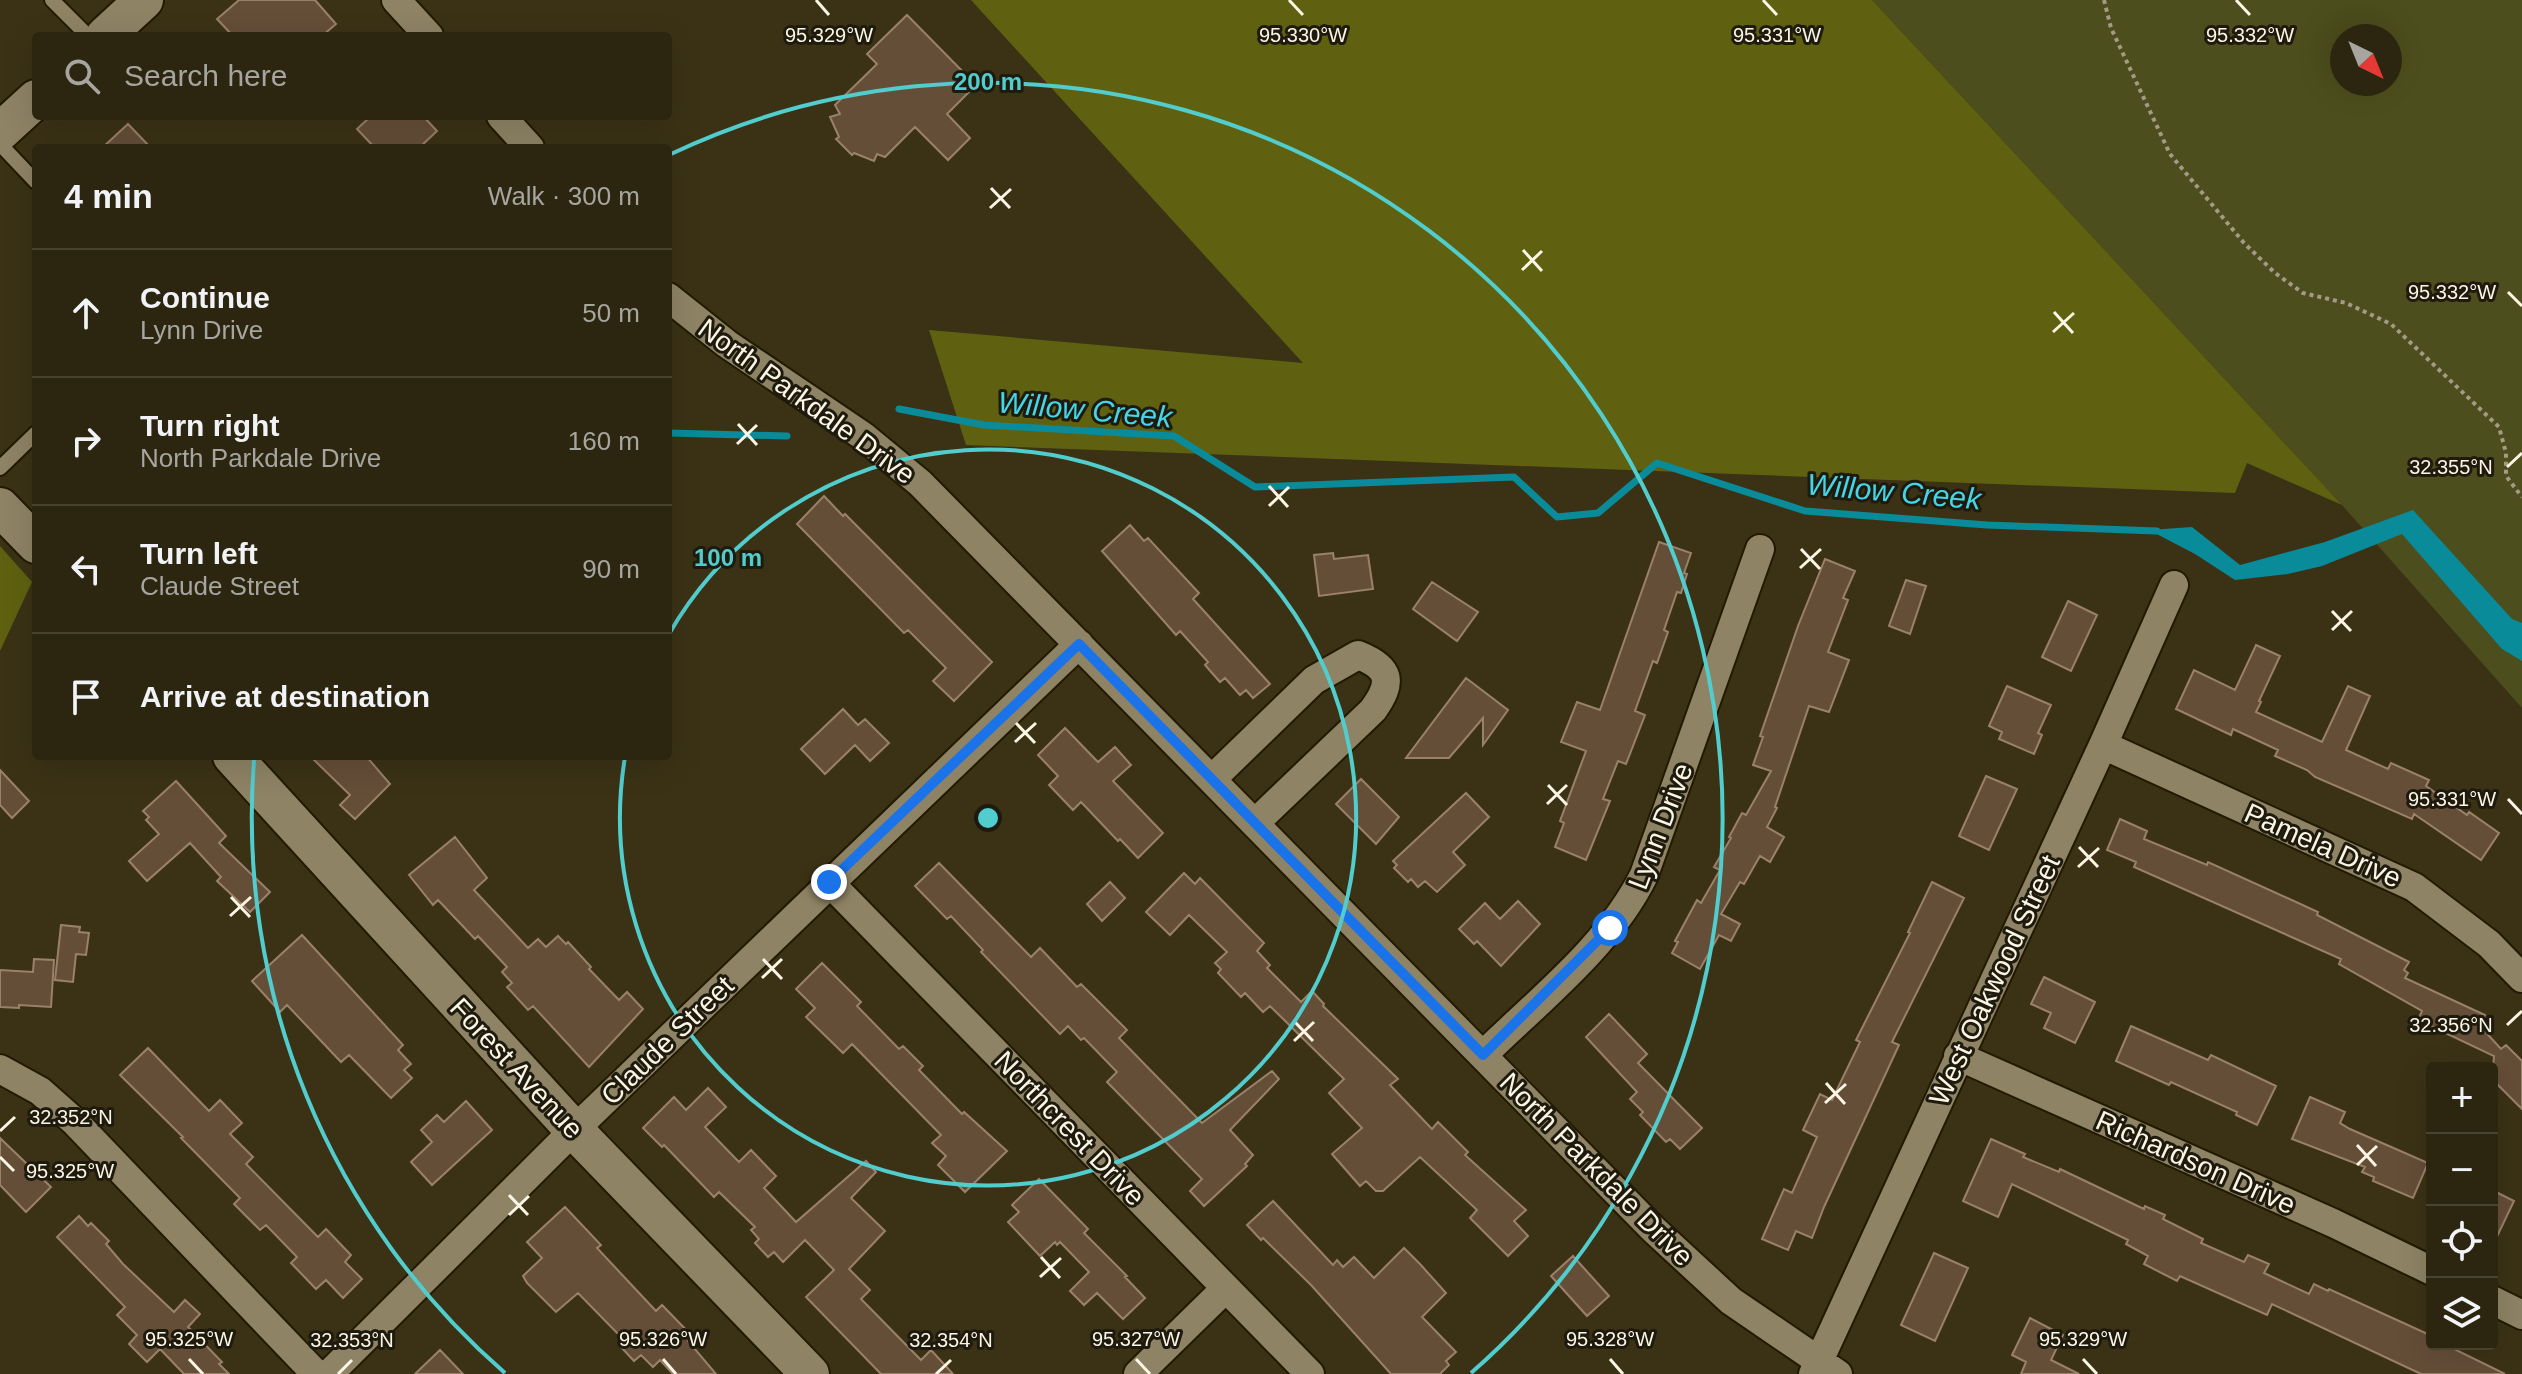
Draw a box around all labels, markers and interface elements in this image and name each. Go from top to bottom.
text: 95.329°W [785,24,873,46]
text: 95.330°W [1259,24,1347,46]
text: 95.331°W [1733,24,1821,46]
text: 95.332°W [2206,24,2294,46]
north arrow [2330,24,2402,96]
search box [32,32,672,120]
icon: search [60,54,104,98]
text: Search here [124,59,287,92]
text: 200 m [954,68,1022,95]
text: 4 min [64,177,153,215]
text: Walk · 300 m [488,181,640,211]
text: Continue [140,281,270,314]
text: 95.332°W [2408,281,2496,303]
icon: ahead [64,291,108,335]
text: 50 m [582,298,640,328]
street label: North Parkdale Drive [692,312,921,490]
text: Lynn Drive [140,315,263,345]
water label: Willow Creek [997,385,1176,434]
text: Turn right [140,409,279,442]
icon: right [64,419,108,463]
text: 160 m [568,426,640,456]
text: North Parkdale Drive [140,443,381,473]
text: 32.355°N [2409,456,2493,478]
water label: Willow Creek [1806,467,1985,516]
text: Turn left [140,537,258,570]
text: 100 m [694,544,762,571]
icon: left [64,547,108,591]
text: 90 m [582,554,640,584]
text: Claude Street [140,571,299,601]
icon: arrive [64,675,108,719]
text: Arrive at destination [140,680,430,713]
street label: Lynn Drive [1622,759,1699,894]
text: 95.331°W [2408,788,2496,810]
street label: Pamela Drive [2240,797,2406,894]
centre of rings [974,804,1002,832]
street label: West Oakwood Street [1923,850,2066,1110]
route end [811,864,847,900]
route start [1592,910,1628,946]
street label: Claude Street [595,970,740,1111]
street label: Forest Avenue [444,992,589,1145]
text: 32.356°N [2409,1014,2493,1036]
street label: Northcrest Drive [988,1045,1151,1212]
map controls [2426,1062,2498,1350]
button: + [2426,1062,2498,1134]
street label: North Parkdale Drive [1494,1067,1699,1272]
street label: Richardson Drive [2091,1105,2300,1220]
text: 32.352°N [29,1106,113,1128]
button: − [2426,1134,2498,1206]
text: 95.325°W [26,1160,114,1182]
button: locate [2426,1206,2498,1278]
button: layers [2426,1278,2498,1350]
text: 95.325°W [145,1328,233,1350]
text: 95.326°W [619,1328,707,1350]
text: 95.327°W [1092,1328,1180,1350]
text: 95.328°W [1566,1328,1654,1350]
text: 95.329°W [2039,1328,2127,1350]
text: 32.353°N [310,1329,394,1351]
text: 32.354°N [909,1329,993,1351]

